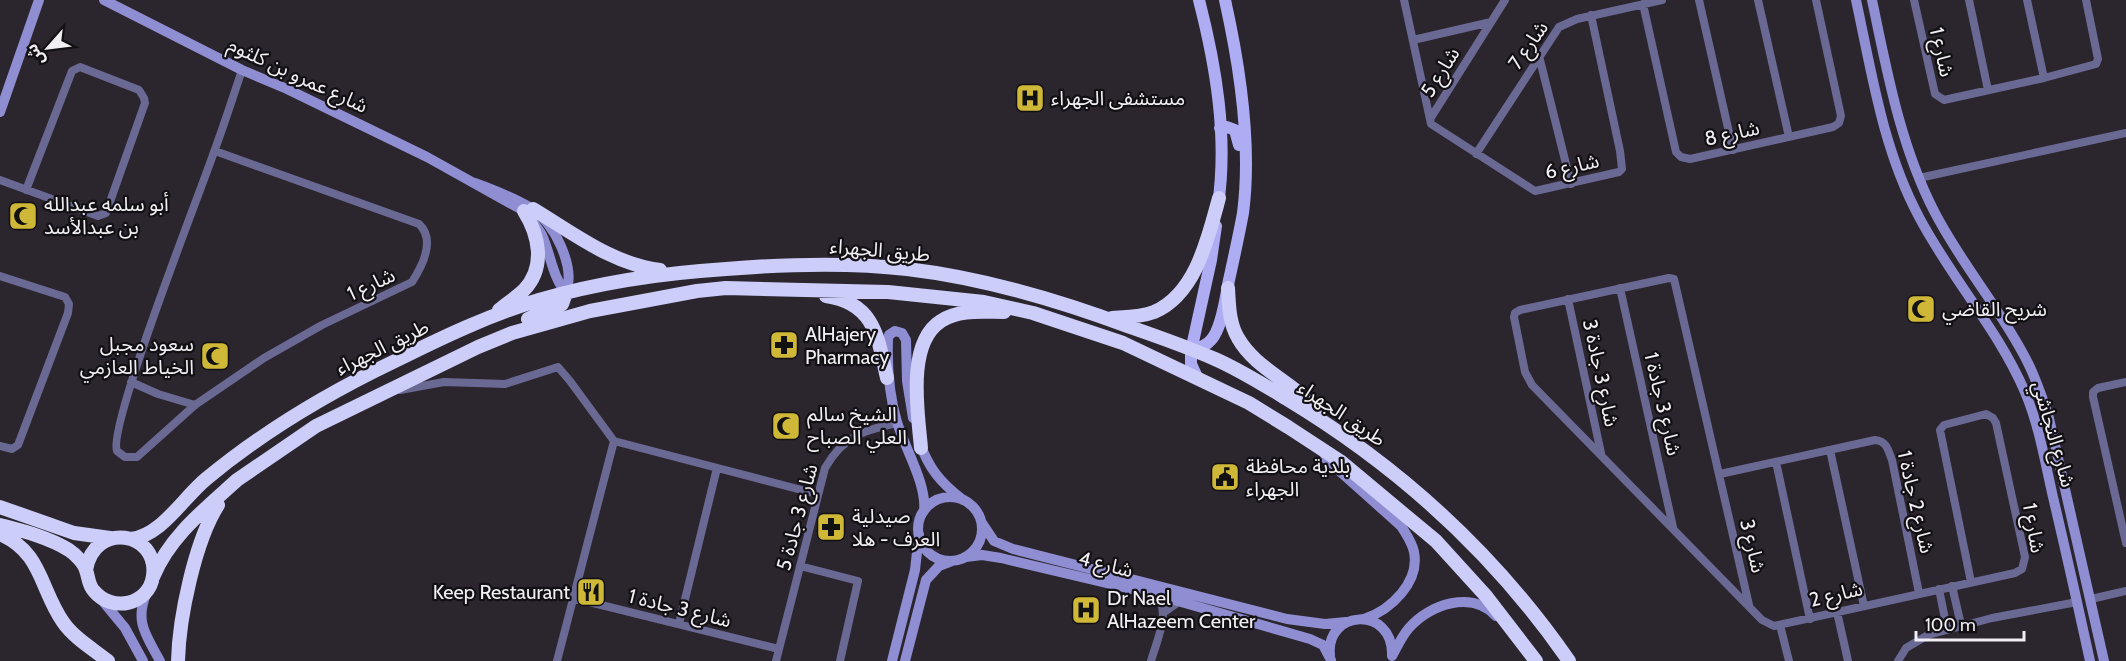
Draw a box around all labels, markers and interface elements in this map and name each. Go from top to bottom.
street label: شارع 7 [1503,16,1556,76]
north arrow [18,18,78,78]
street label: شارع 1 [1922,25,1959,80]
street label: شارع عمرو بن كلثوم [223,32,372,121]
text: ش [22,41,49,69]
street label: شارع 5 [1415,43,1467,103]
hospital icon: مستشفى الجهراء [1014,82,1046,114]
place label: مستشفى الجهراء [1051,86,1185,110]
street label: شارع 8 [1702,115,1762,153]
street label: شارع 6 [1543,148,1602,187]
place label: أبو سلمه عبدالله بن عبدالأسد [44,192,169,239]
mosque icon: أبو سلمه عبدالله بن عبدالأسد [7,200,39,232]
street label: طريق الجهراء [829,234,931,267]
street label: شارع 1 [343,263,400,308]
mosque icon: شريح القاضي [1905,293,1937,325]
place label: شريح القاضي [1942,297,2047,325]
street label: طريق الجهراء [331,314,433,381]
street label: شارع 3 جادة 3 [1575,317,1624,430]
place label: AlHajery Pharmacy [805,322,889,369]
pharmacy icon: AlHajery Pharmacy [768,329,800,361]
place label: سعود مجبل الخياط العازمي [80,332,194,383]
mosque icon: سعود مجبل الخياط العازمي [199,340,231,372]
street label: شارع 3 جادة 1 [1637,350,1687,459]
street label: طريق الجهراء [1293,375,1390,452]
street label: شارع النجاشي [2024,378,2081,491]
place label: الشيخ سالم العلي الصباح [807,402,907,453]
mosque icon: الشيخ سالم العلي الصباح [770,410,802,442]
street label: شارع 2 جادة 1 [1890,448,1939,556]
place label: بلدية محافظة الجهراء [1246,454,1350,501]
street label: شارع 3 جادة 5 [771,461,826,574]
public building icon: بلدية محافظة الجهراء [1209,461,1241,493]
street label: شارع 1 [2015,501,2050,555]
place label: صيدلية العرف - هلا [852,504,940,551]
pharmacy icon: صيدلية العرف - هلا [815,511,847,543]
street label: شارع 3 [1732,517,1771,576]
street label: شارع 4 [1076,546,1136,585]
restaurant icon: Keep Restaurant [575,576,607,608]
street label: شارع 2 [1807,576,1866,615]
place label: Keep Restaurant [433,580,570,604]
street label: شارع 3 جادة 1 [625,584,734,635]
place label: Dr Nael AlHazeem Center [1107,586,1256,633]
hospital icon: Dr Nael AlHazeem Center [1070,594,1102,626]
scale bar [1916,604,2024,642]
text: 100 m [1925,614,1976,636]

